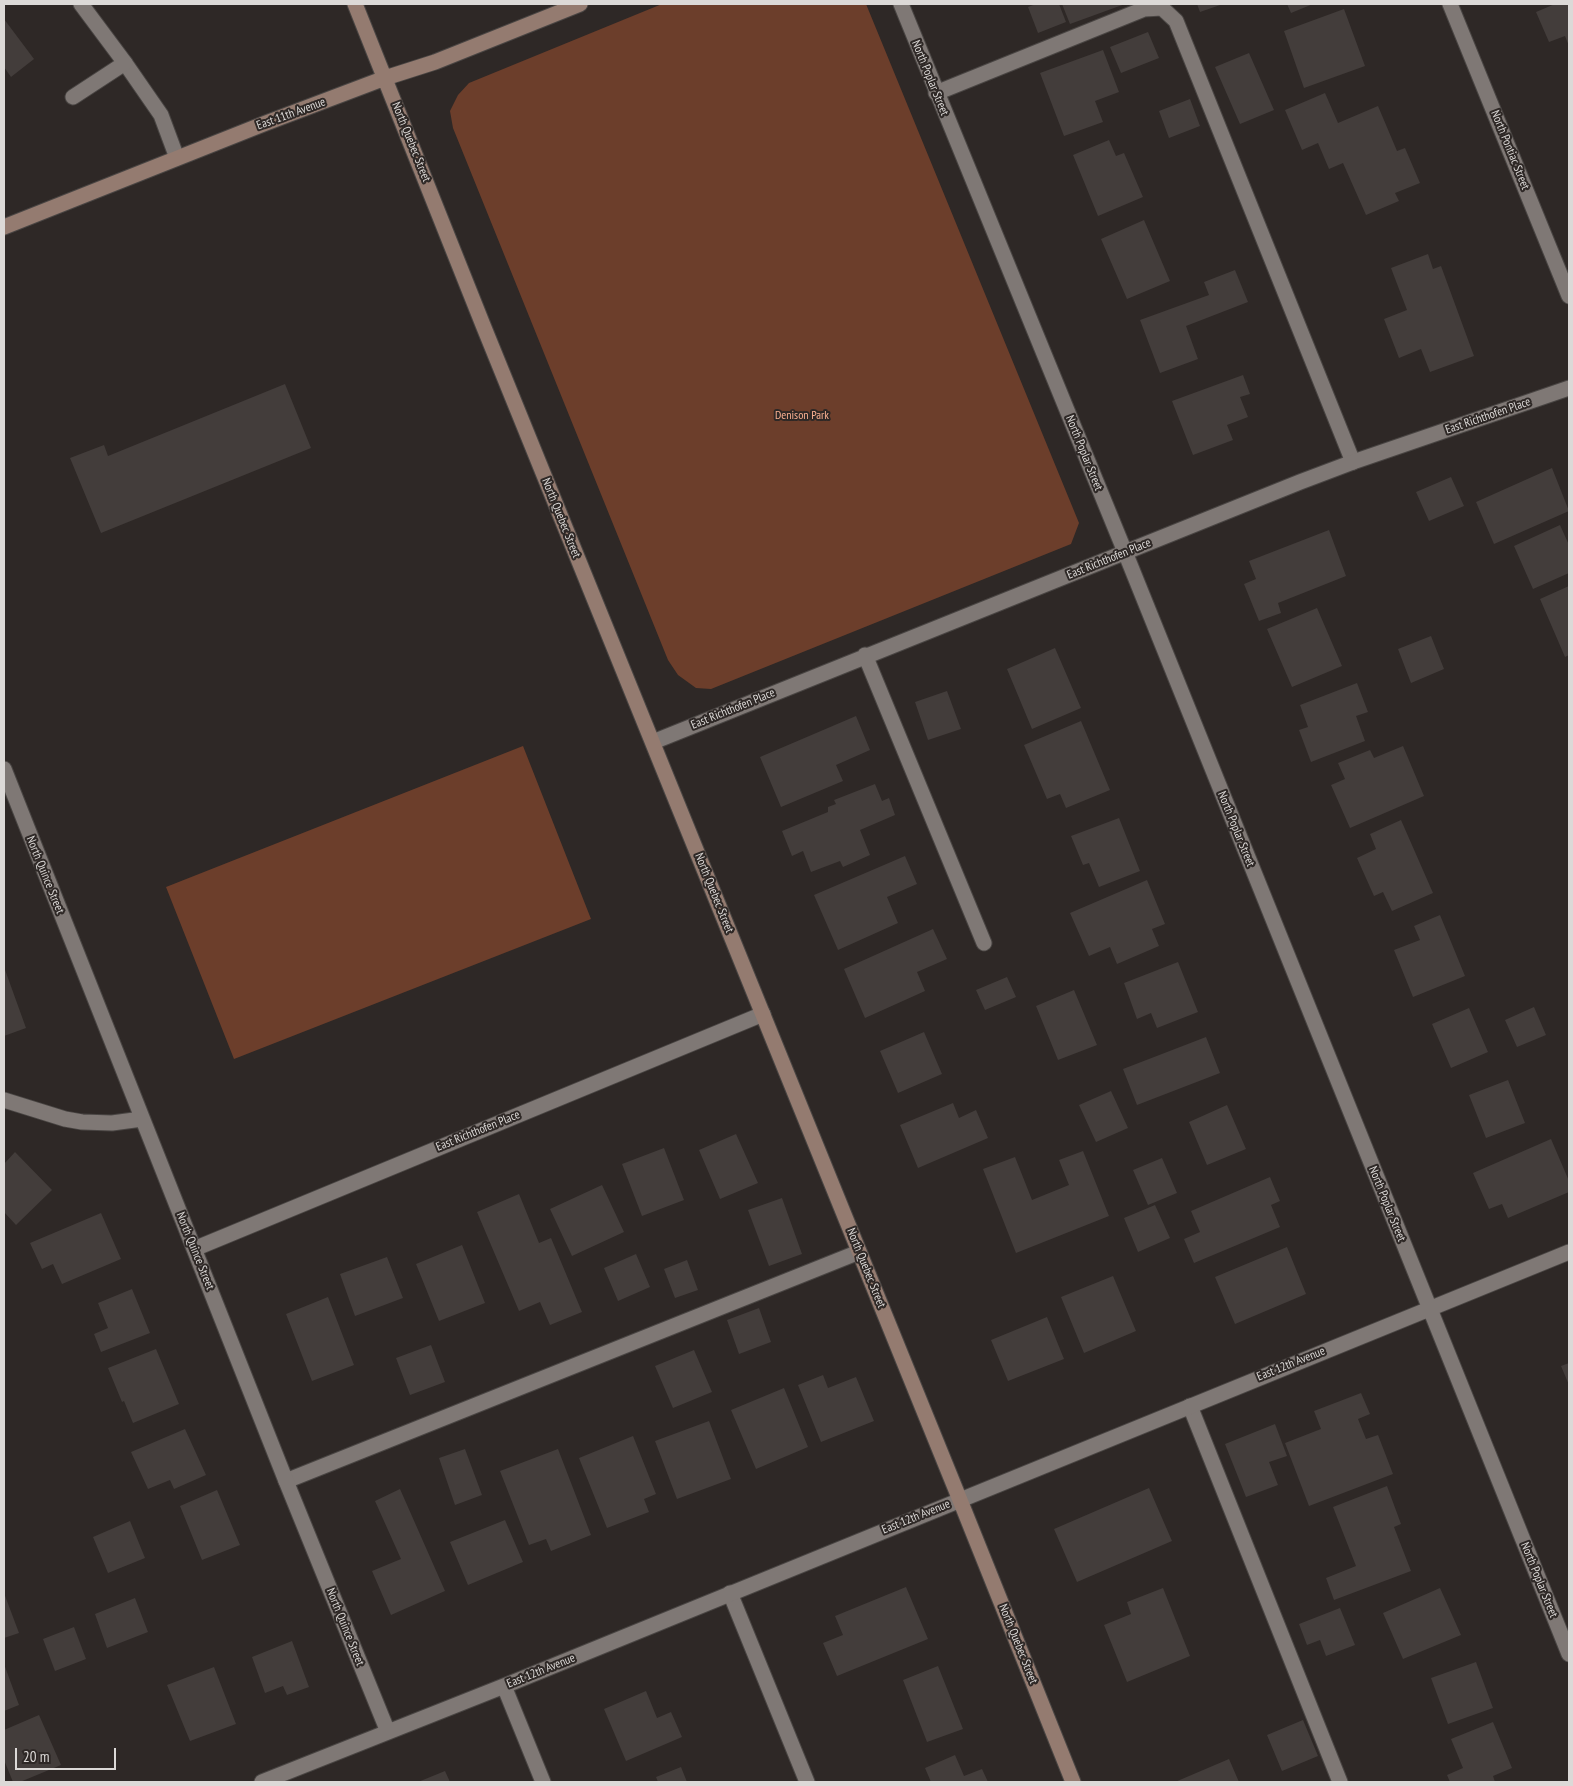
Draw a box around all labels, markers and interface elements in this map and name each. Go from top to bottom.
street label: North Poplar Street [908,38,952,118]
street label: East 11th Avenue [255,95,327,133]
street label: North Quebec Street [388,100,434,184]
street label: North Pontiac Street [1488,108,1532,192]
street label: East Richthofen Place [1443,395,1533,437]
park label: Denison Park [775,409,829,423]
street label: North Poplar Street [1062,413,1106,493]
street label: North Quebec Street [538,476,584,560]
street label: East Richthofen Place [1065,536,1153,582]
street label: East Richthofen Place [689,686,777,732]
street label: North Poplar Street [1214,789,1258,869]
street label: North Quince Street [23,834,67,916]
street label: North Quebec Street [691,851,737,935]
street label: East Richthofen Place [434,1108,522,1154]
street label: North Poplar Street [1365,1164,1409,1244]
street label: North Quince Street [173,1210,217,1292]
street label: North Quebec Street [843,1226,889,1310]
street label: East 12th Avenue [1255,1344,1327,1384]
street label: East 12th Avenue [880,1497,952,1537]
street label: North Poplar Street [1517,1540,1561,1620]
street label: North Quince Street [323,1586,367,1668]
street label: North Quebec Street [995,1602,1041,1686]
street label: East 12th Avenue [505,1651,577,1691]
scale bar [18,1738,119,1770]
text: 20 m [23,1747,49,1766]

